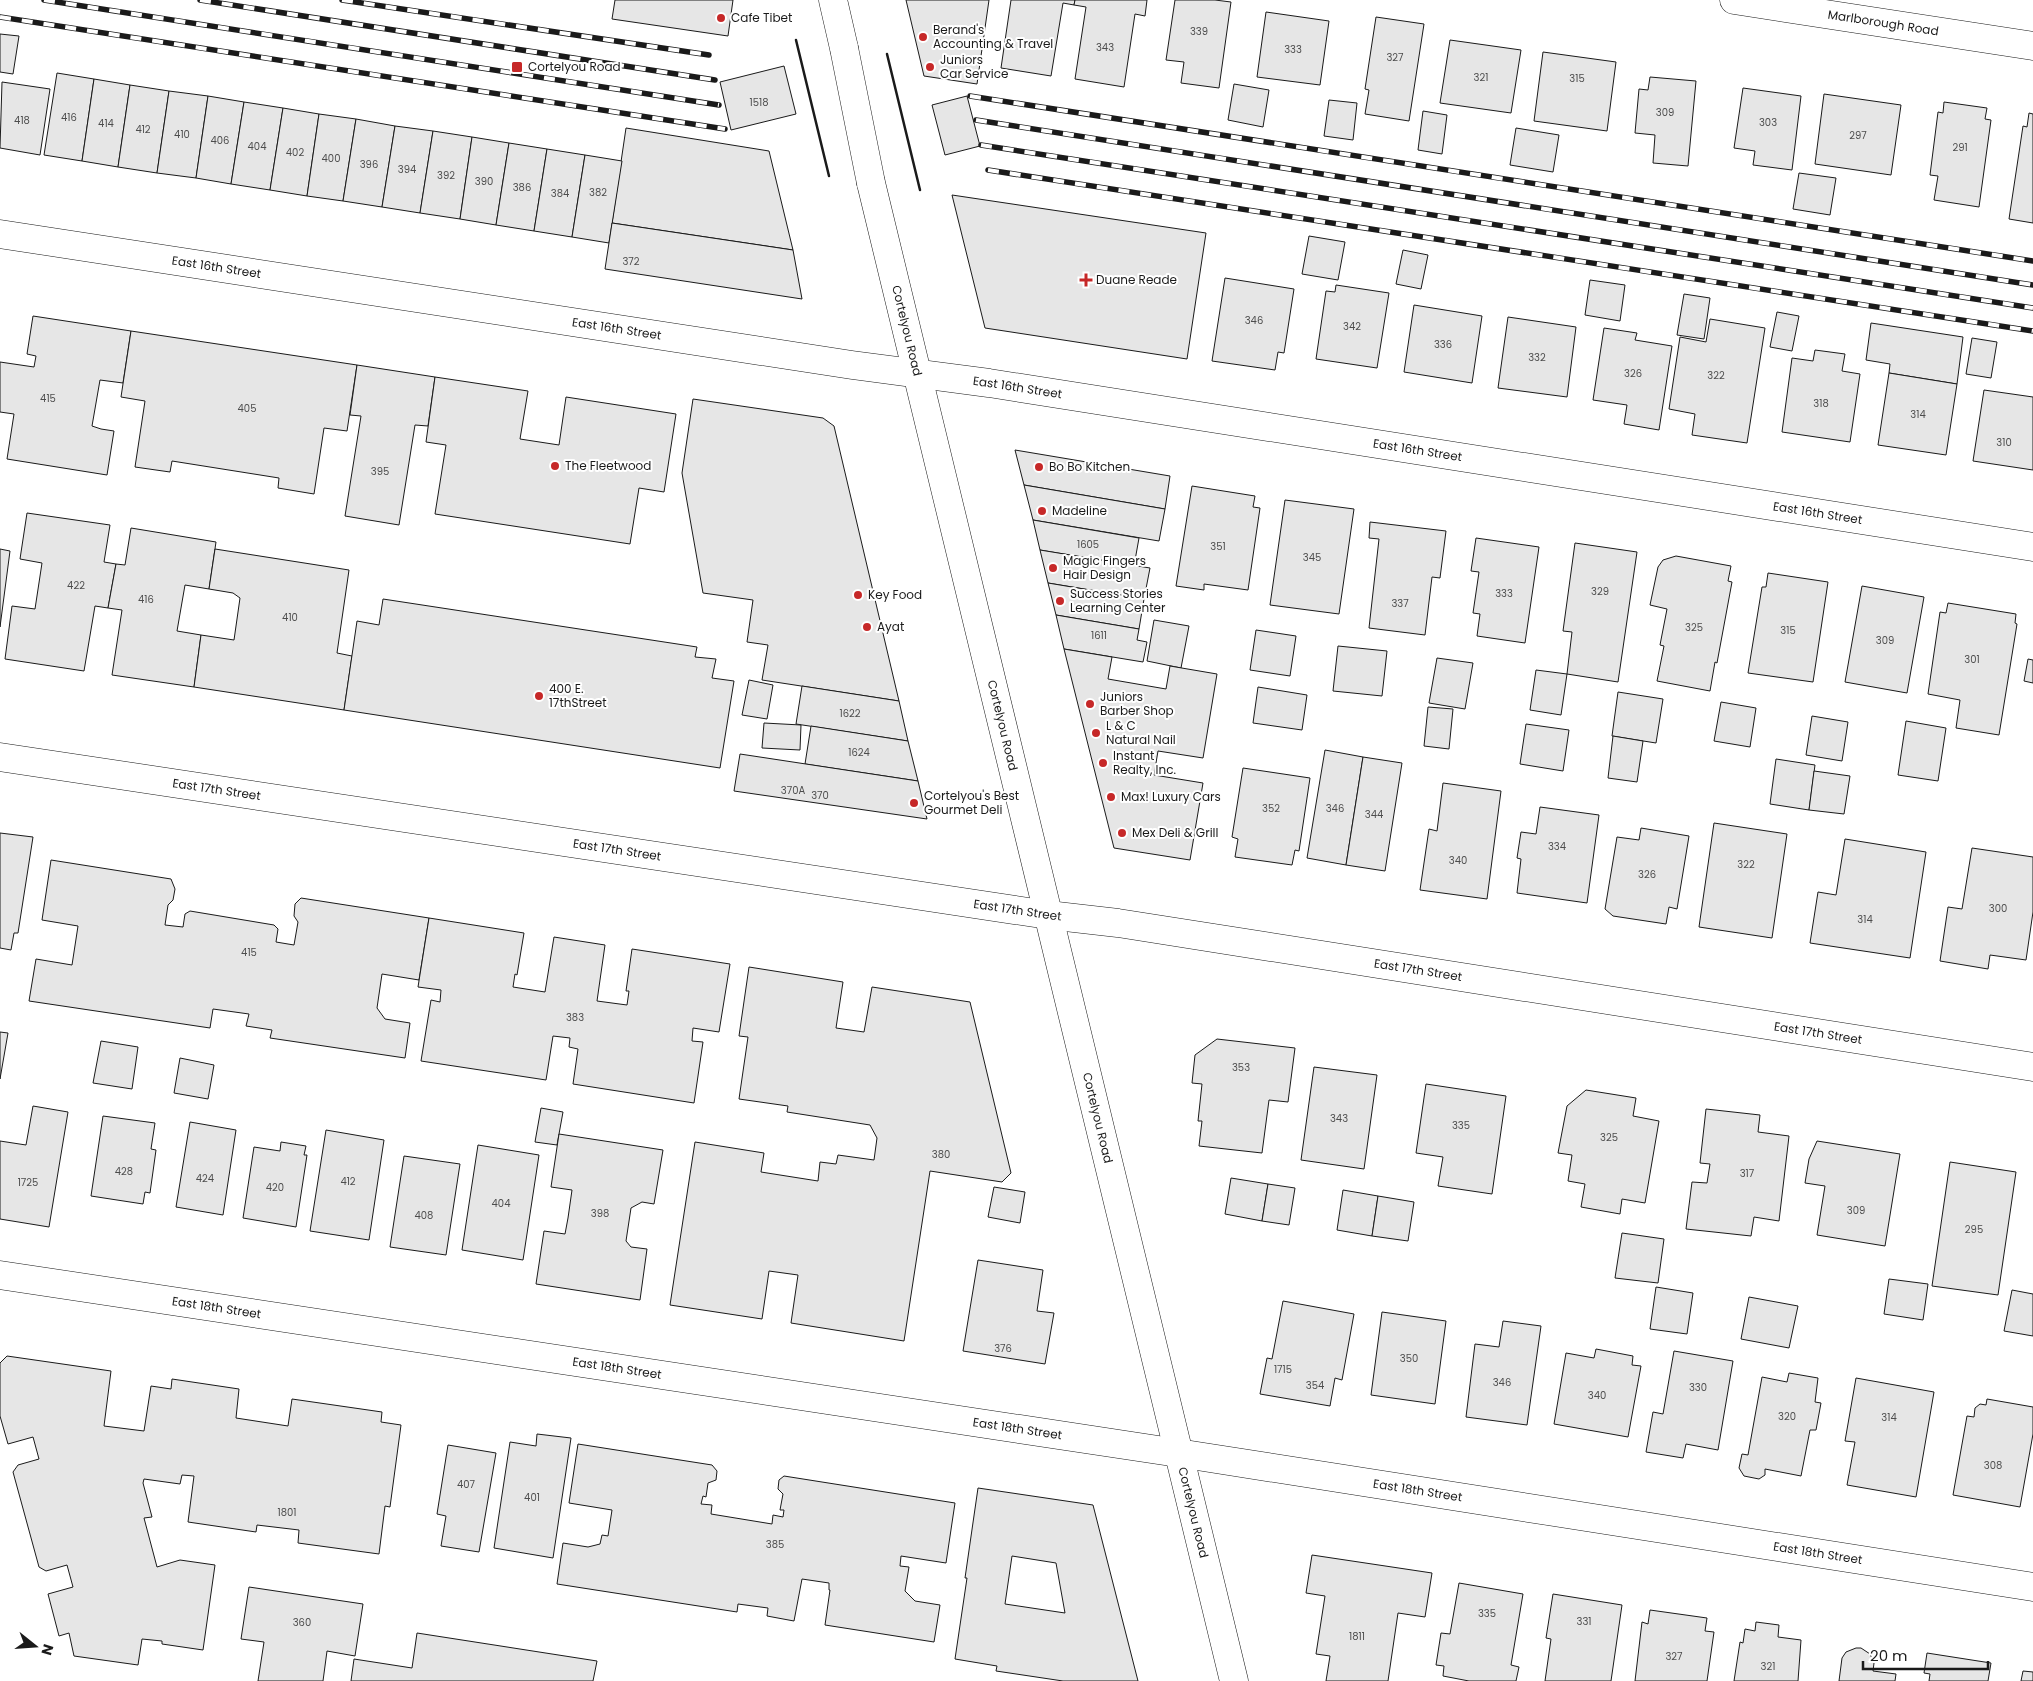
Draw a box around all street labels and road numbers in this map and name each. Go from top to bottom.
street label: Marlborough Road [1827,6,1940,39]
street label: East 16th Street [171,252,262,282]
street label: Cortelyou Road [888,284,926,378]
street label: East 16th Street [571,313,663,344]
street label: East 16th Street [972,372,1063,402]
street label: East 16th Street [1372,434,1463,465]
street label: East 16th Street [1772,497,1864,528]
street label: Cortelyou Road [984,678,1022,772]
street label: East 17th Street [171,774,262,804]
street label: East 17th Street [572,834,662,865]
street label: East 17th Street [972,895,1063,924]
street label: East 17th Street [1373,954,1463,985]
street label: East 17th Street [1773,1017,1863,1048]
street label: Cortelyou Road [1079,1071,1117,1165]
street label: East 18th Street [171,1292,262,1322]
street label: East 18th Street [571,1353,663,1383]
street label: East 18th Street [972,1413,1063,1443]
street label: Cortelyou Road [1174,1465,1213,1560]
street label: East 18th Street [1372,1475,1464,1505]
street label: East 18th Street [1772,1537,1864,1568]

